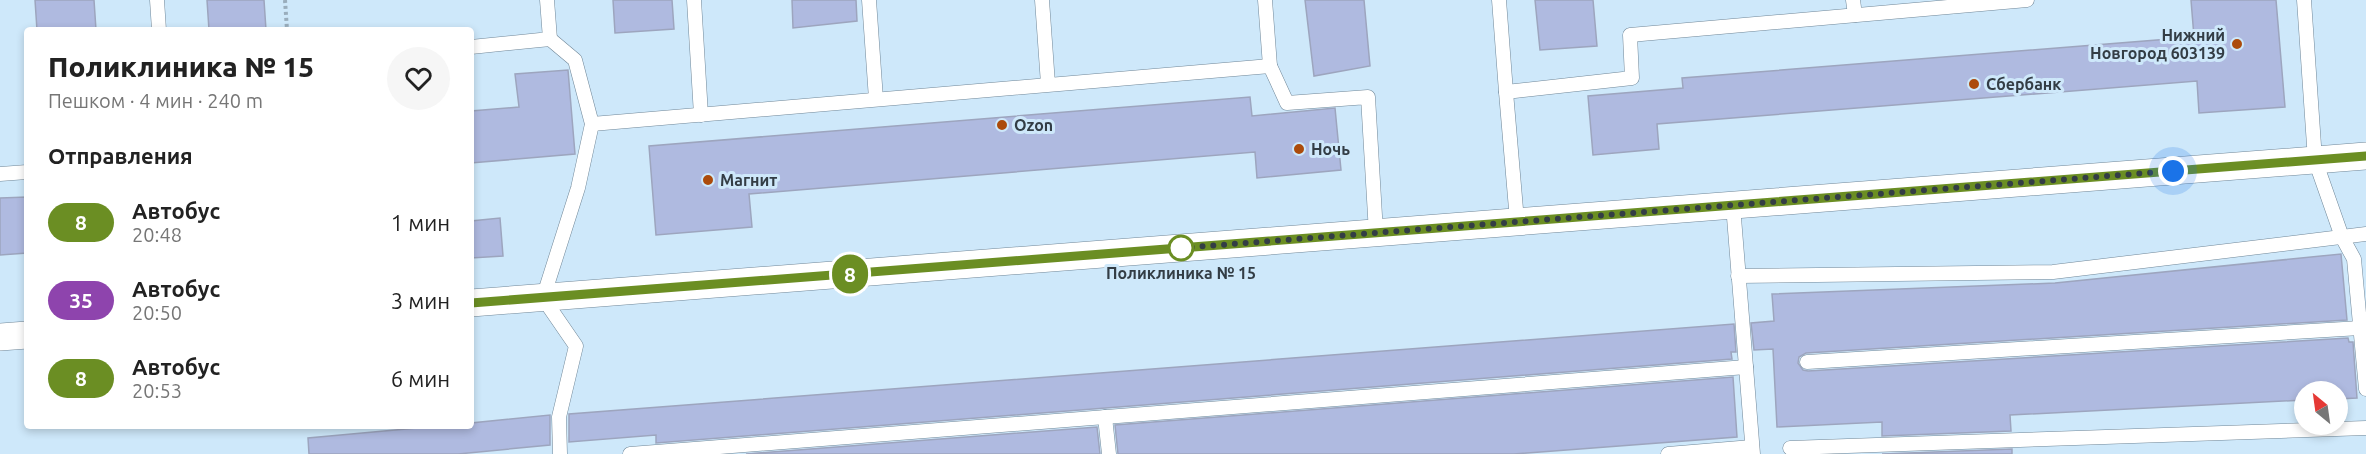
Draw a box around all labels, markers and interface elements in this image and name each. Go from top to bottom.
place label: Нижний Новгород 603139 [2090,26,2225,62]
marker: Нижний Новгород 603139 [2230,37,2244,51]
button: heart [387,47,450,110]
text: Поликлиника № 15 [48,51,314,82]
place label: Сбербанк [1986,75,2061,93]
marker: Сбербанк [1967,77,1981,91]
text: Пешком · 4 мин · 240 m [48,89,263,112]
place label: Ozon [1014,116,1053,134]
marker: Ozon [995,118,1009,132]
place label: Ночь [1311,140,1350,158]
marker: Ночь [1292,142,1306,156]
text: Отправления [48,143,193,168]
your location [2158,156,2188,186]
place label: Магнит [720,171,777,189]
marker: Магнит [701,173,715,187]
text: Автобус [132,198,220,223]
text: 8 [75,210,87,234]
text: 1 мин [391,210,450,235]
text: 20:48 [132,223,182,246]
marker: Поликлиника № 15 [1168,235,1194,261]
line badge: 8 [830,254,870,294]
text: 8 [844,262,856,286]
place label: Поликлиника № 15 [1106,264,1256,282]
text: Автобус [132,276,220,301]
text: 35 [69,288,93,312]
text: 3 мин [391,288,450,313]
text: 20:50 [132,301,182,324]
text: Автобус [132,354,220,379]
text: 8 [75,366,87,390]
text: 6 мин [391,366,450,391]
text: 20:53 [132,379,182,402]
north arrow [2294,381,2348,435]
map controls [2294,381,2348,435]

